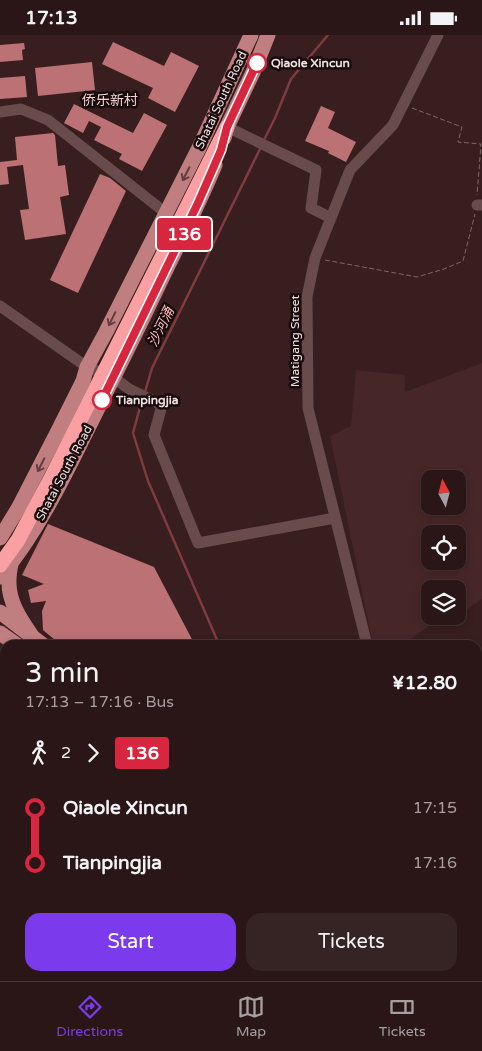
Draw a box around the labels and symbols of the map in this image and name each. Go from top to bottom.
street label: Shatai South Road [192,49,250,151]
marker: Qiaole Xincun [247,53,267,73]
place label: Qiaole Xincun [271,56,350,70]
district label: 侨乐新村 [82,92,138,109]
one-way arrow [181,167,191,182]
line badge: 136 [155,218,213,250]
street label: Matigang Street [288,294,302,387]
water label: 沙河涌 [144,303,179,350]
one-way arrow [107,311,116,326]
marker: Tianpingjia [92,390,112,410]
place label: Tianpingjia [115,393,179,408]
street label: Shatai South Road [33,423,95,523]
one-way arrow [36,457,45,472]
north arrow [421,470,466,515]

